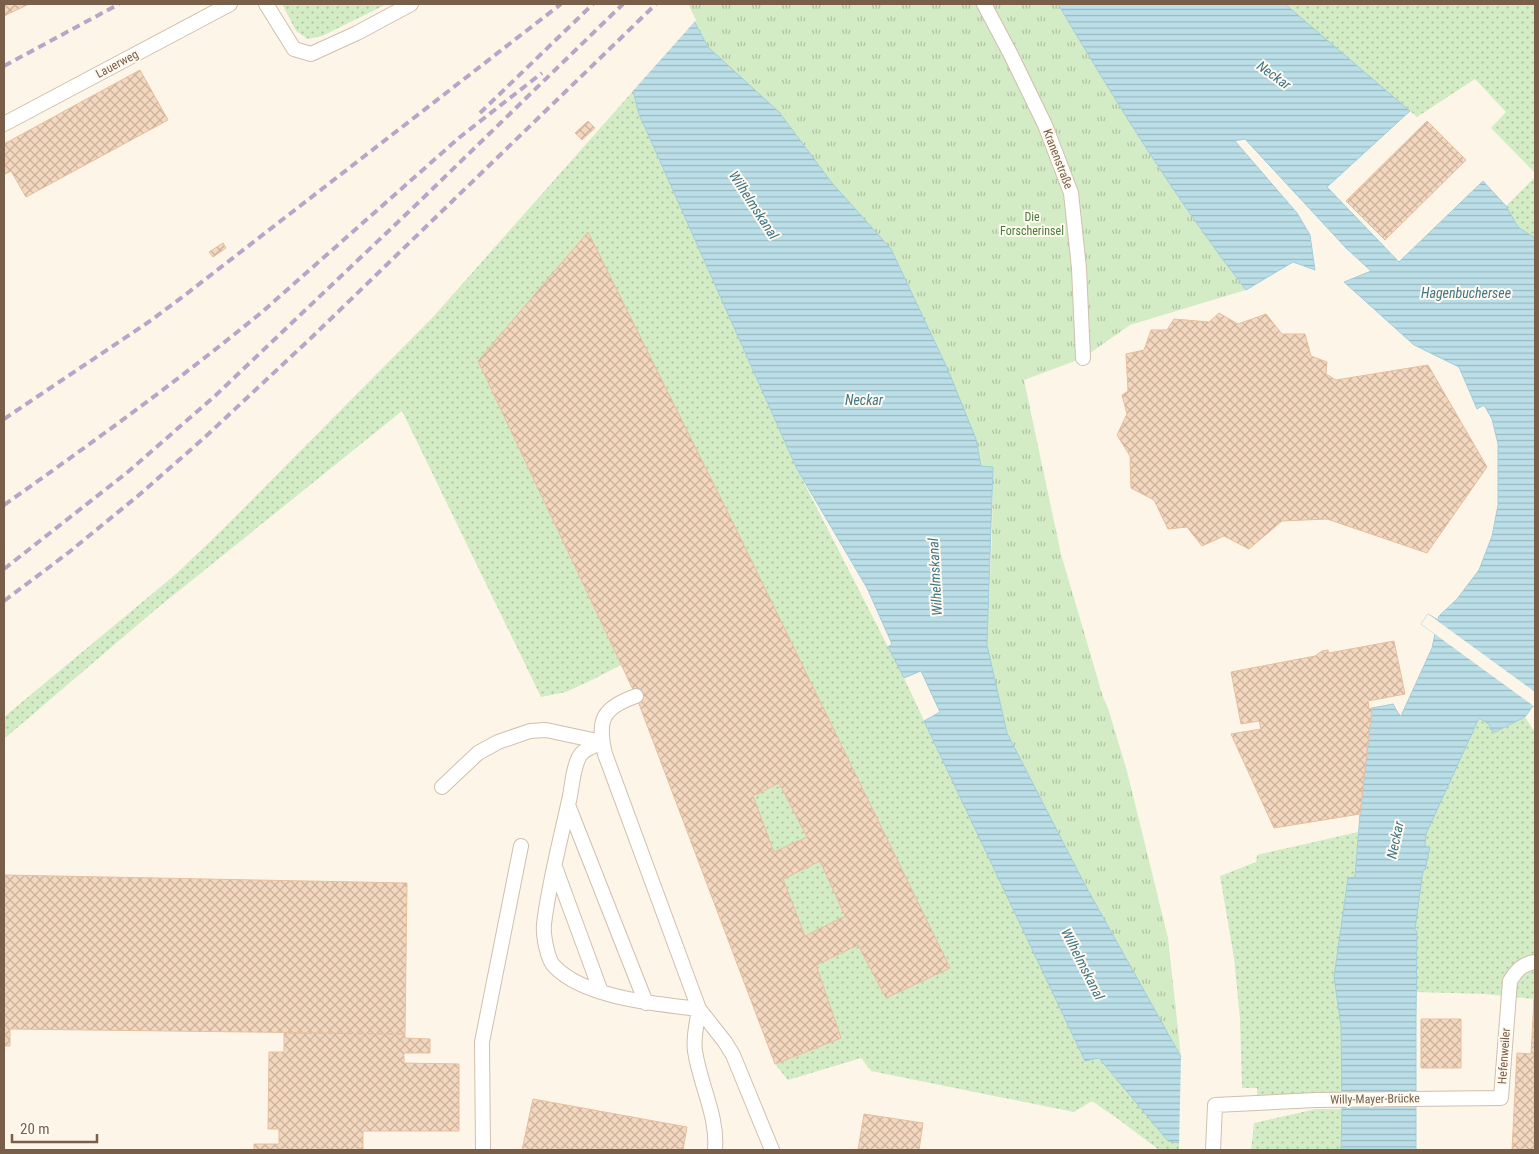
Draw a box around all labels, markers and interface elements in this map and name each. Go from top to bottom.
street label: Lauerweg [93,47,141,81]
water label: Neckar [1254,57,1295,93]
street label: Kranenstraße [1040,127,1076,191]
water label: Wilhelmskanal [726,168,782,243]
park label: Die Forscherinsel [1000,210,1064,238]
water label: Hagenbuchersee [1421,285,1511,301]
water label: Neckar [845,392,884,408]
water label: Wilhelmskanal [925,537,945,616]
water label: Neckar [1383,819,1407,860]
water label: Wilhelmskanal [1058,926,1108,1003]
street label: Hefenweiler [1495,1027,1513,1085]
street label: Willy-Mayer-Brücke [1330,1091,1420,1107]
scale bar [12,1112,98,1144]
text: 20 m [20,1120,50,1138]

